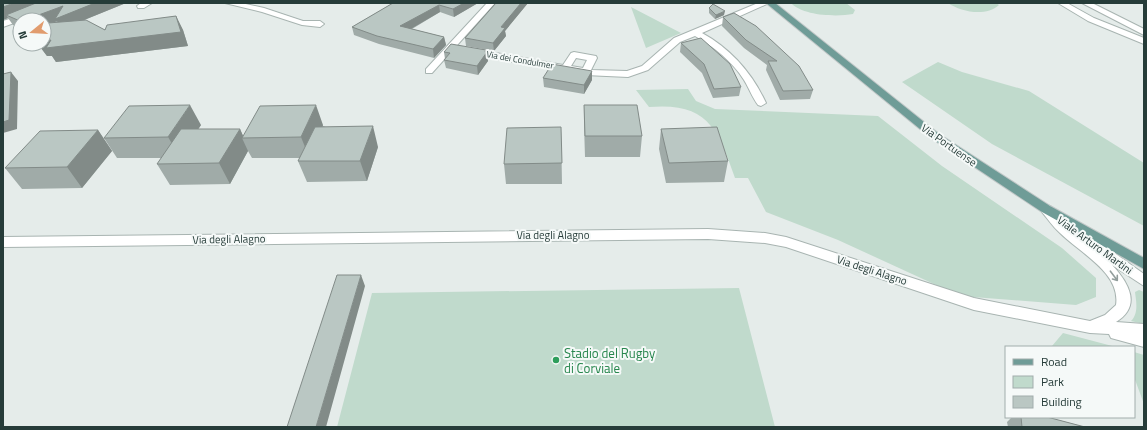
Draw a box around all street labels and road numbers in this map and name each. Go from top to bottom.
street label: Via dei Condulmer [485,47,555,72]
street label: Via Portuense [918,120,980,170]
street label: Viale Arturo Martini [1054,212,1136,278]
street label: Via degli Alagno [516,227,590,243]
street label: Via degli Alagno [192,230,266,248]
street label: Via degli Alagno [835,251,909,289]

